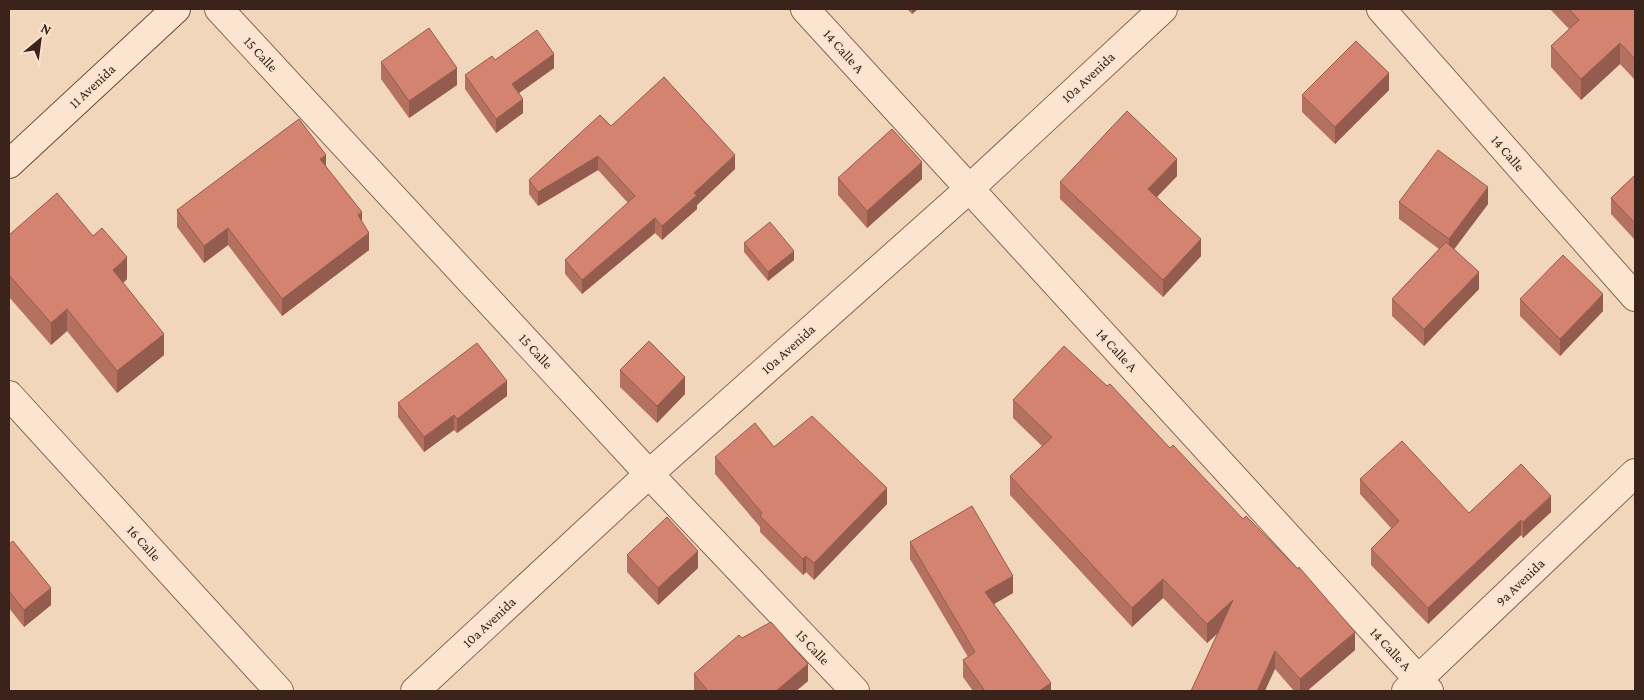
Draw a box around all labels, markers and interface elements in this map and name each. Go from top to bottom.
north arrow [15,15,65,65]
text: N [38,19,55,38]
street label: 14 Calle A [820,26,868,76]
street label: 15 Calle [241,33,281,75]
street label: 10a Avenida [1058,48,1118,106]
street label: 11 Avenida [66,60,119,111]
street label: 14 Calle [1488,132,1528,174]
street label: 10a Avenida [758,320,819,377]
street label: 14 Calle A [1093,325,1141,375]
street label: 15 Calle [516,330,556,372]
street label: 16 Calle [124,522,164,564]
street label: 9a Avenida [1492,555,1548,609]
street label: 10a Avenida [459,593,519,651]
street label: 14 Calle A [1367,624,1415,674]
street label: 15 Calle [793,626,833,668]

